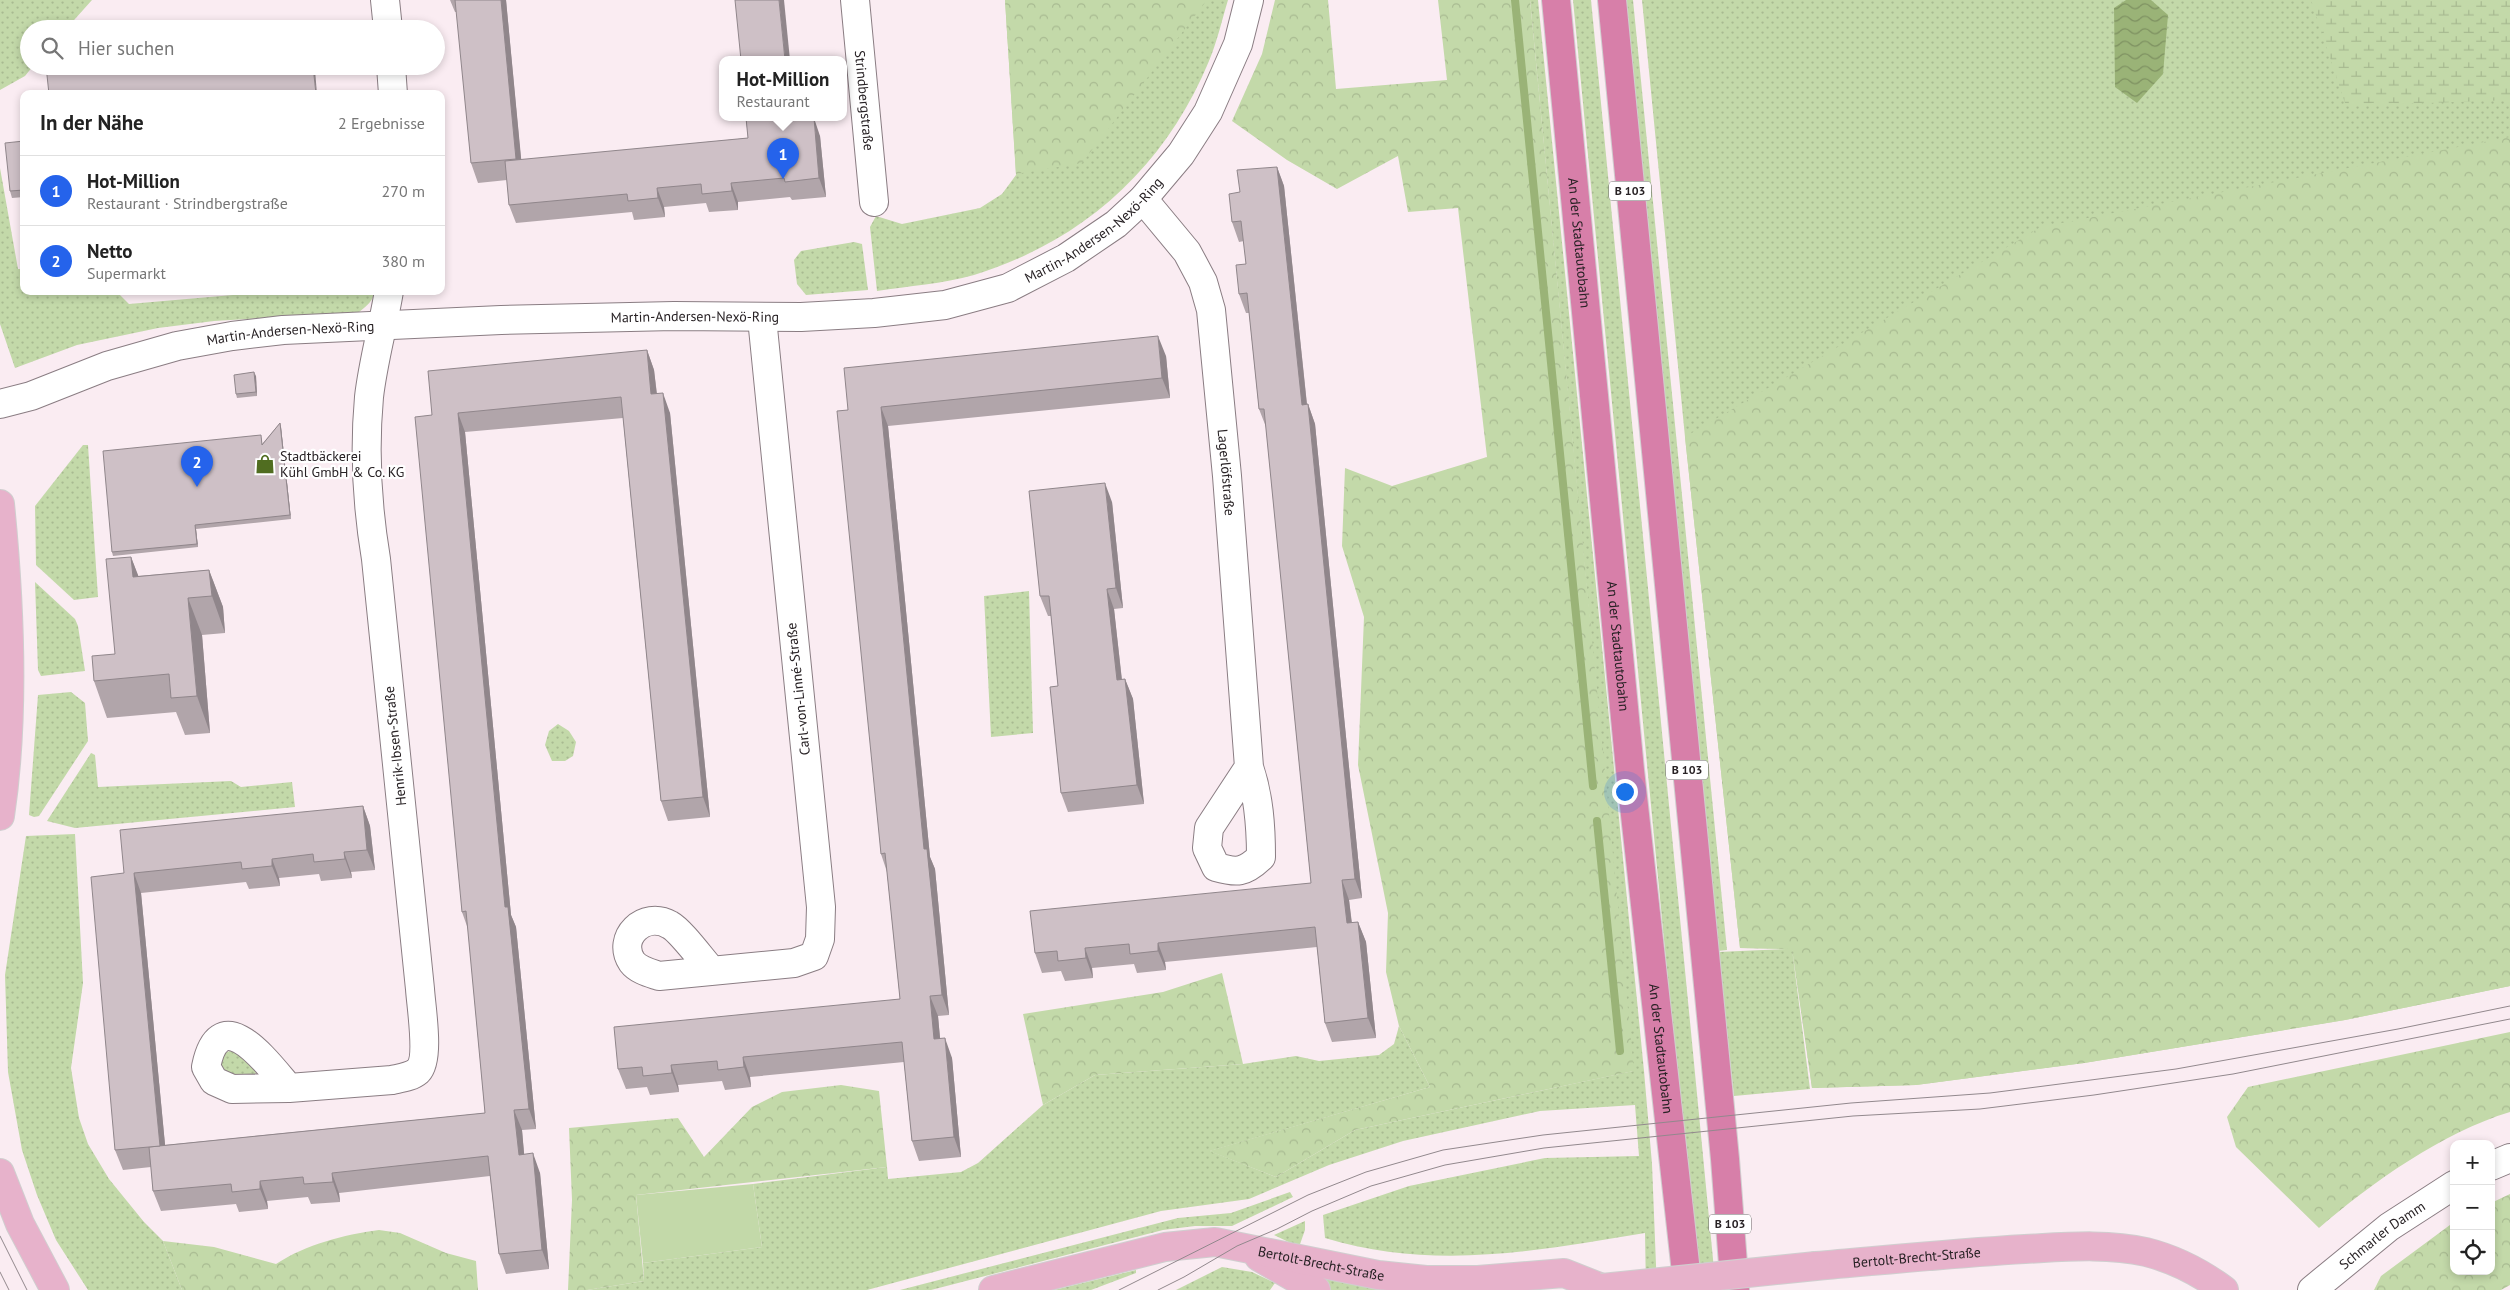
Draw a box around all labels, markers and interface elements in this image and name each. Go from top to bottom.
search box [20,20,445,75]
icon: search [38,34,66,62]
text: Hier suchen [78,36,174,60]
street label: Strindbergstraße [851,50,878,152]
popup [719,56,847,121]
text: Hot-Million [737,67,829,91]
text: Restaurant [737,91,810,111]
text: In der Nähe [40,109,144,136]
text: 2 Ergebnisse [338,113,425,133]
pin: 1 [767,138,799,179]
text: Hot-Million [87,169,180,193]
street label: Martin-Andersen-Nexö-Ring [1022,173,1167,287]
street label: An der Stadtautobahn [1564,177,1595,309]
text: 1 [51,181,61,201]
text: 270 m [382,181,425,201]
road number: B 103 [1609,182,1651,200]
text: Restaurant · Strindbergstraße [87,193,288,213]
text: Netto [87,239,132,263]
text: 2 [51,251,61,271]
text: 380 m [382,251,425,271]
text: Supermarkt [87,263,166,283]
street label: Martin-Andersen-Nexö-Ring [611,307,779,326]
street label: Martin-Andersen-Nexö-Ring [205,317,375,349]
street label: Lagerlöfstraße [1214,428,1239,516]
pin: 2 [181,446,213,487]
place label: Stadtbäckerei Kühl GmbH & Co. KG [280,447,404,481]
shop icon: Stadtbäckerei Kühl GmbH & Co. KG [254,453,276,475]
street label: An der Stadtautobahn [1603,580,1633,712]
street label: Carl-von-Linné-Straße [782,622,814,756]
street label: Henrik-Ibsen-Straße [380,685,410,807]
road number: B 103 [1666,760,1708,780]
your location [1612,779,1638,805]
street label: An der Stadtautobahn [1645,983,1677,1115]
map controls [2450,1140,2495,1275]
button: + [2450,1140,2495,1185]
button: − [2450,1185,2495,1230]
street label: Schmarler Damm [2335,1197,2428,1273]
road number: B 103 [1709,1214,1751,1234]
button: locate [2450,1230,2495,1275]
street label: Bertolt-Brecht-Straße [1256,1242,1385,1285]
street label: Bertolt-Brecht-Straße [1852,1243,1981,1272]

